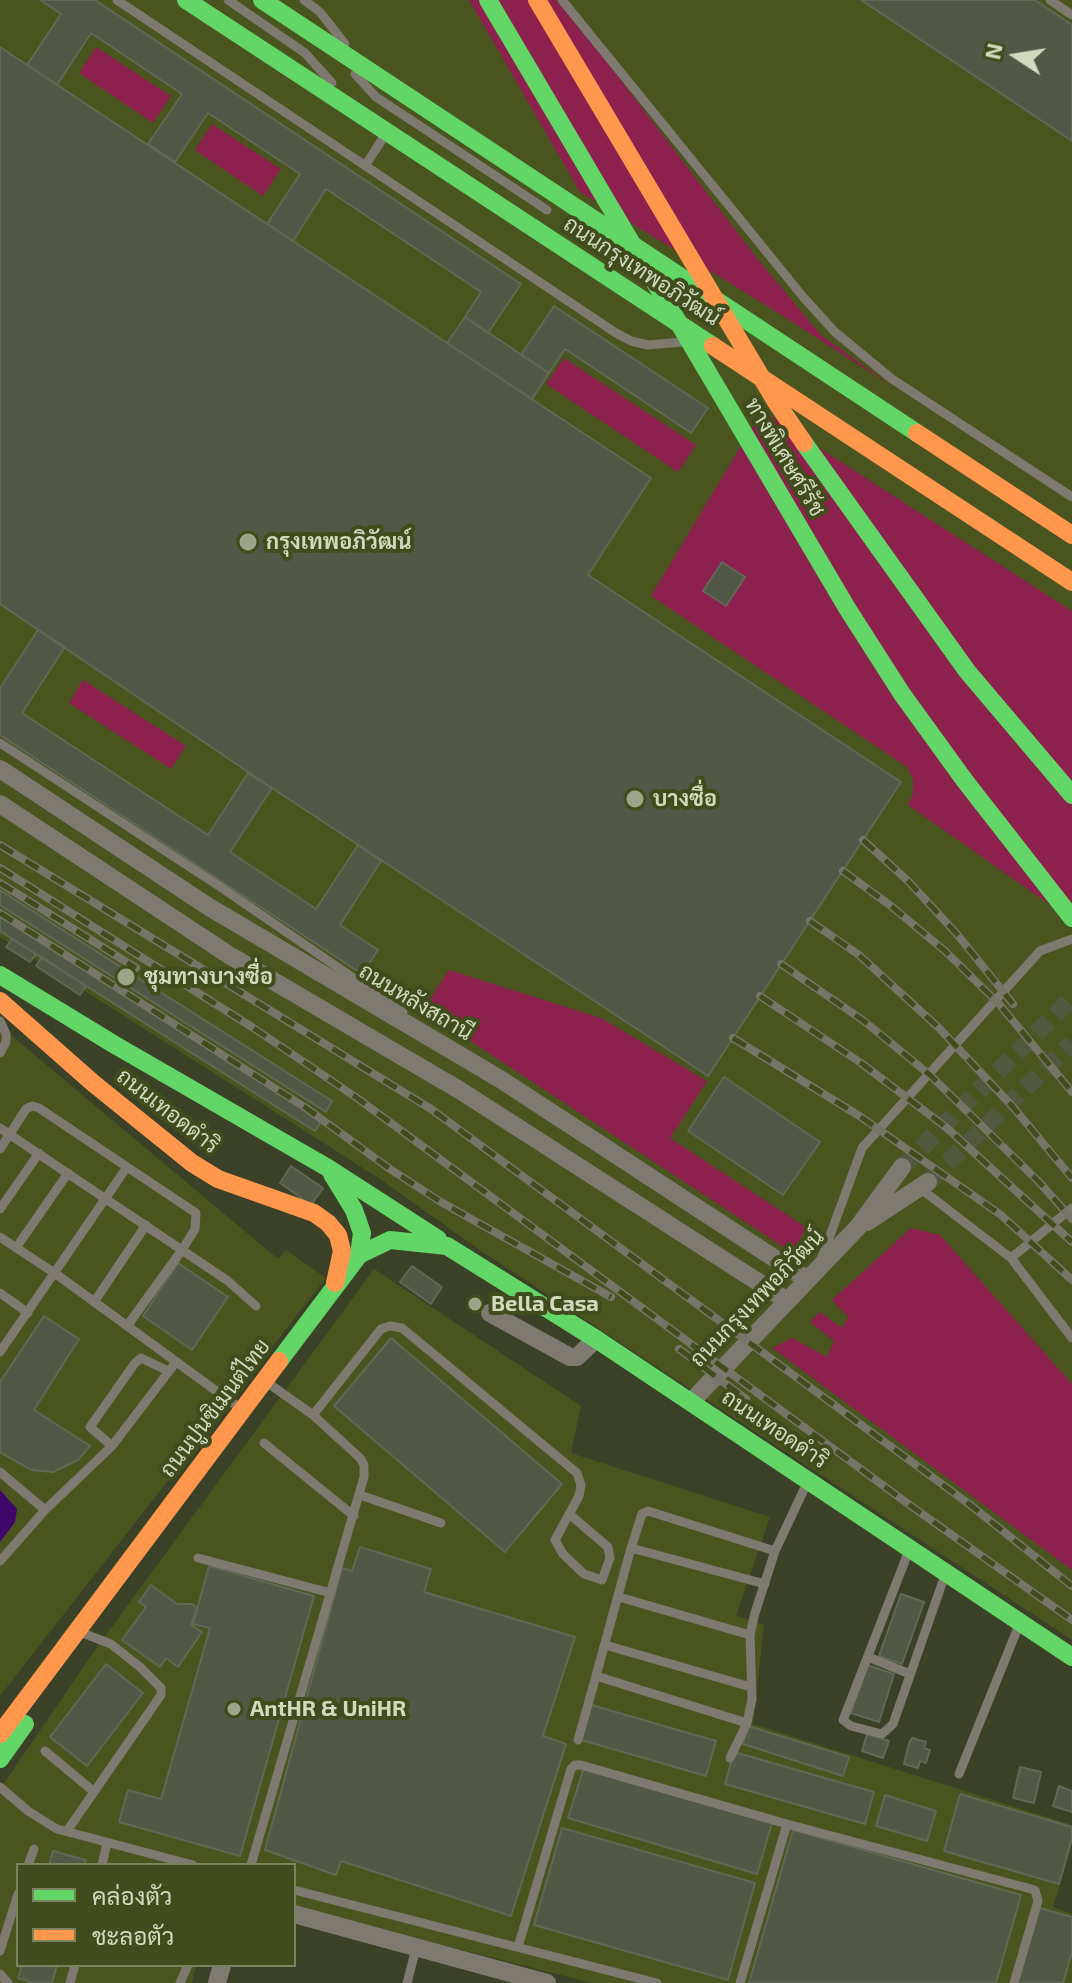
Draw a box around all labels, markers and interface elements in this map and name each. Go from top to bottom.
north arrow [976,16,1056,96]
text: N [978,41,1007,61]
street label: ถนนกรุงเทพอภิวัฒน์ [559,211,725,331]
street label: ทางพิเศษศรีรัช [739,393,831,521]
place label: กรุงเทพอภิวัฒน์ [266,529,411,555]
marker: กรุงเทพอภิวัฒน์ [237,531,259,553]
place label: บางซื่อ [653,786,717,812]
marker: บางซื่อ [624,788,646,810]
street label: ถนนหลังสถานี [354,958,478,1046]
place label: ชุมทางบางซื่อ [144,964,273,990]
marker: ชุมทางบางซื่อ [115,966,137,988]
street label: ถนนเทอดดำริ [112,1063,224,1159]
street label: ถนนกรุงเทพอภิวัฒน์ [685,1224,829,1372]
place label: Bella Casa [491,1291,599,1317]
marker: Bella Casa [466,1295,484,1313]
street label: ถนนปูนซิเมนต์ไทย [154,1334,276,1482]
street label: ถนนเทอดดำริ [717,1384,833,1474]
place label: AntHR & UniHR [250,1696,406,1722]
marker: AntHR & UniHR [225,1700,243,1718]
legend [16,1863,296,1967]
text: คล่องตัว [92,1881,172,1910]
text: ชะลอตัว [92,1921,174,1950]

